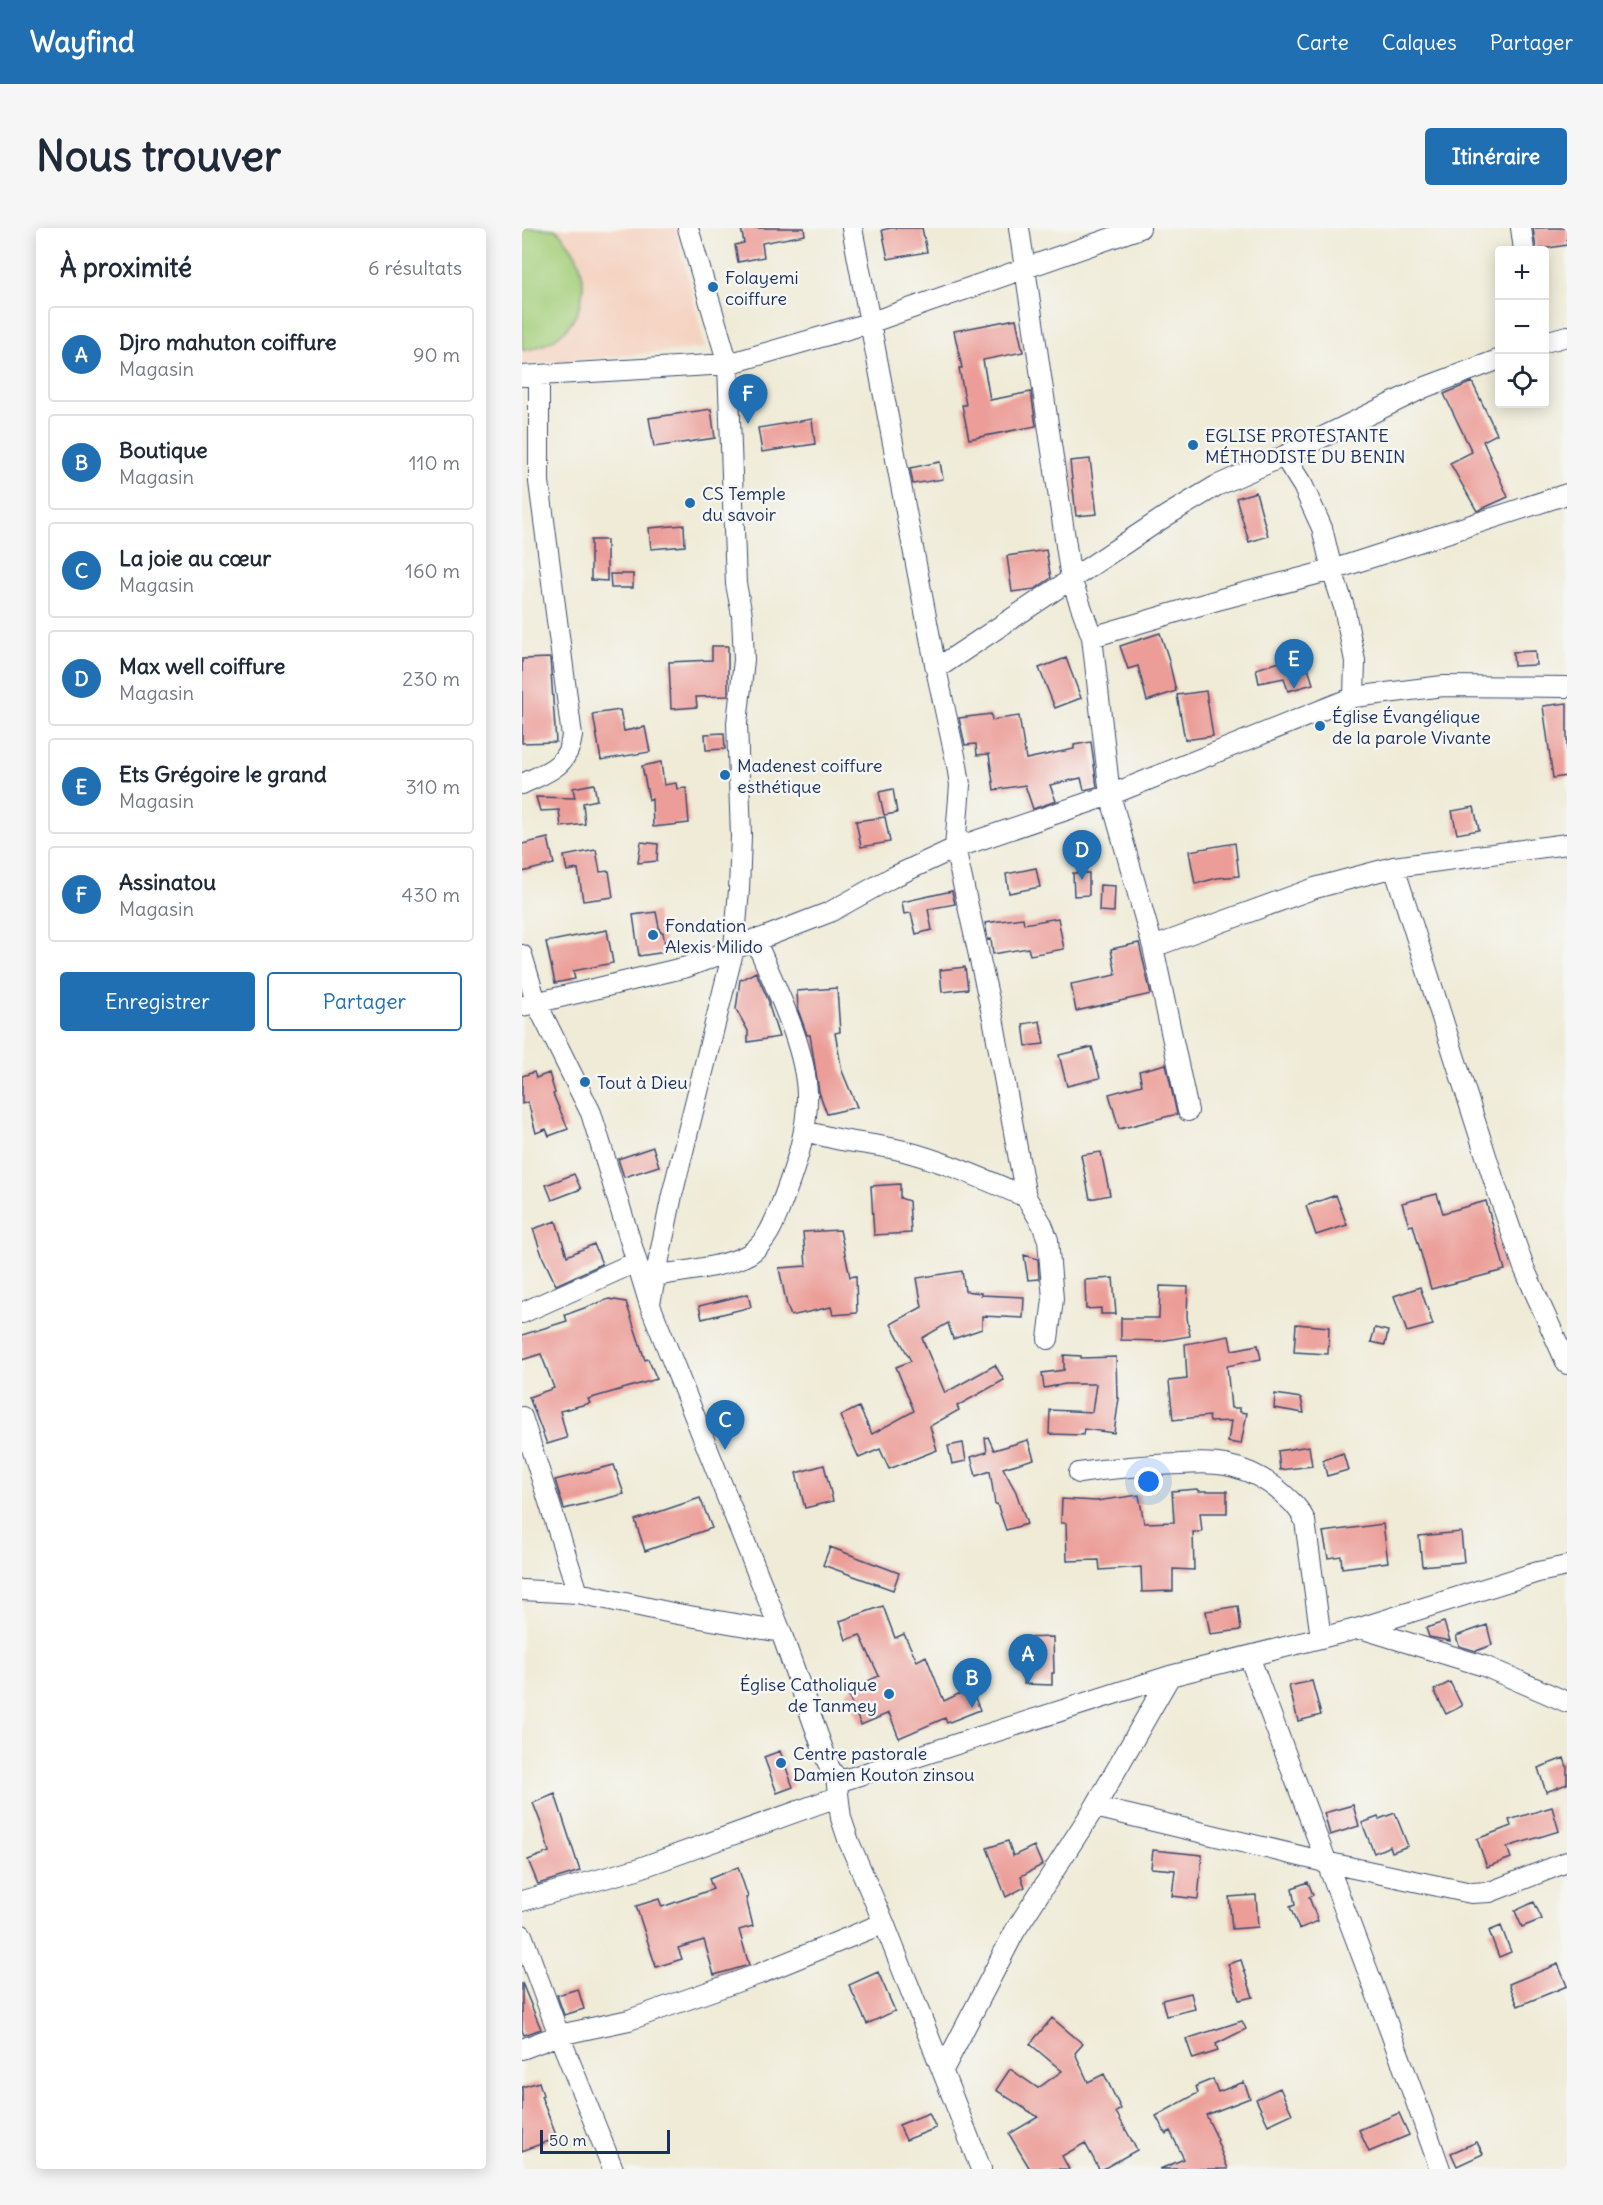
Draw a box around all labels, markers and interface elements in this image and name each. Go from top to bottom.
text: Wayfind [30,24,134,60]
text: Carte [1296,29,1349,56]
text: Calques [1382,29,1457,56]
text: Partager [1490,29,1573,56]
button: Itinéraire [1425,128,1567,185]
text: Nous trouver [36,130,281,182]
map controls [1495,246,1549,408]
button: + [1495,246,1549,300]
text: À proximité [60,251,192,284]
text: 6 résultats [368,255,462,280]
place label: Folayemi coiffure [725,266,798,310]
marker: Folayemi coiffure [706,280,720,294]
button: − [1495,300,1549,354]
text: Djro mahuton coiffure [119,328,337,356]
text: A [75,342,88,367]
text: 90 m [413,342,460,367]
button: locate [1495,354,1549,408]
text: Magasin [119,356,194,381]
pin: F [728,374,768,424]
place label: EGLISE PROTESTANTE MÉTHODISTE DU BENIN [1205,424,1405,468]
text: Boutique [119,436,208,464]
marker: EGLISE PROTESTANTE MÉTHODISTE DU BENIN [1186,438,1200,452]
text: B [75,450,88,475]
text: 110 m [409,450,460,475]
text: Magasin [119,464,194,489]
place label: CS Temple du savoir [702,482,786,526]
marker: CS Temple du savoir [683,496,697,510]
text: La joie au cœur [119,544,271,572]
text: C [75,558,88,583]
text: 160 m [405,558,460,583]
text: Magasin [119,572,194,597]
pin: E [1274,640,1314,689]
text: Max well coiffure [119,652,285,680]
text: D [74,666,89,691]
text: 230 m [402,666,460,691]
text: Magasin [119,680,194,705]
place label: Église Évangélique de la parole Vivante [1332,705,1491,749]
marker: Église Évangélique de la parole Vivante [1313,719,1327,733]
place label: Madenest coiffure esthétique [737,754,882,798]
text: Ets Grégoire le grand [119,760,327,788]
marker: Madenest coiffure esthétique [718,768,732,782]
text: E [76,774,87,799]
text: 310 m [405,774,460,799]
text: Magasin [119,788,194,813]
pin: D [1062,830,1102,880]
text: Assinatou [119,868,216,896]
text: F [76,882,87,907]
text: 430 m [402,882,460,907]
text: Magasin [119,896,194,921]
place label: Fondation Alexis Milido [665,914,763,958]
marker: Fondation Alexis Milido [646,928,660,942]
button: Enregistrer [60,972,255,1031]
button: Partager [267,972,462,1031]
place label: Tout à Dieu [597,1071,688,1094]
marker: Tout à Dieu [578,1075,592,1089]
pin: C [706,1400,744,1450]
your location [1134,1467,1163,1496]
pin: A [1008,1634,1048,1684]
pin: B [952,1658,992,1708]
place label: Église Catholique de Tanmey [740,1673,877,1717]
marker: Église Catholique de Tanmey [882,1687,896,1701]
place label: Centre pastorale Damien Kouton zinsou [793,1742,975,1786]
marker: Centre pastorale Damien Kouton zinsou [774,1756,788,1770]
scale bar [540,2127,670,2154]
text: 50 m [549,2130,587,2150]

